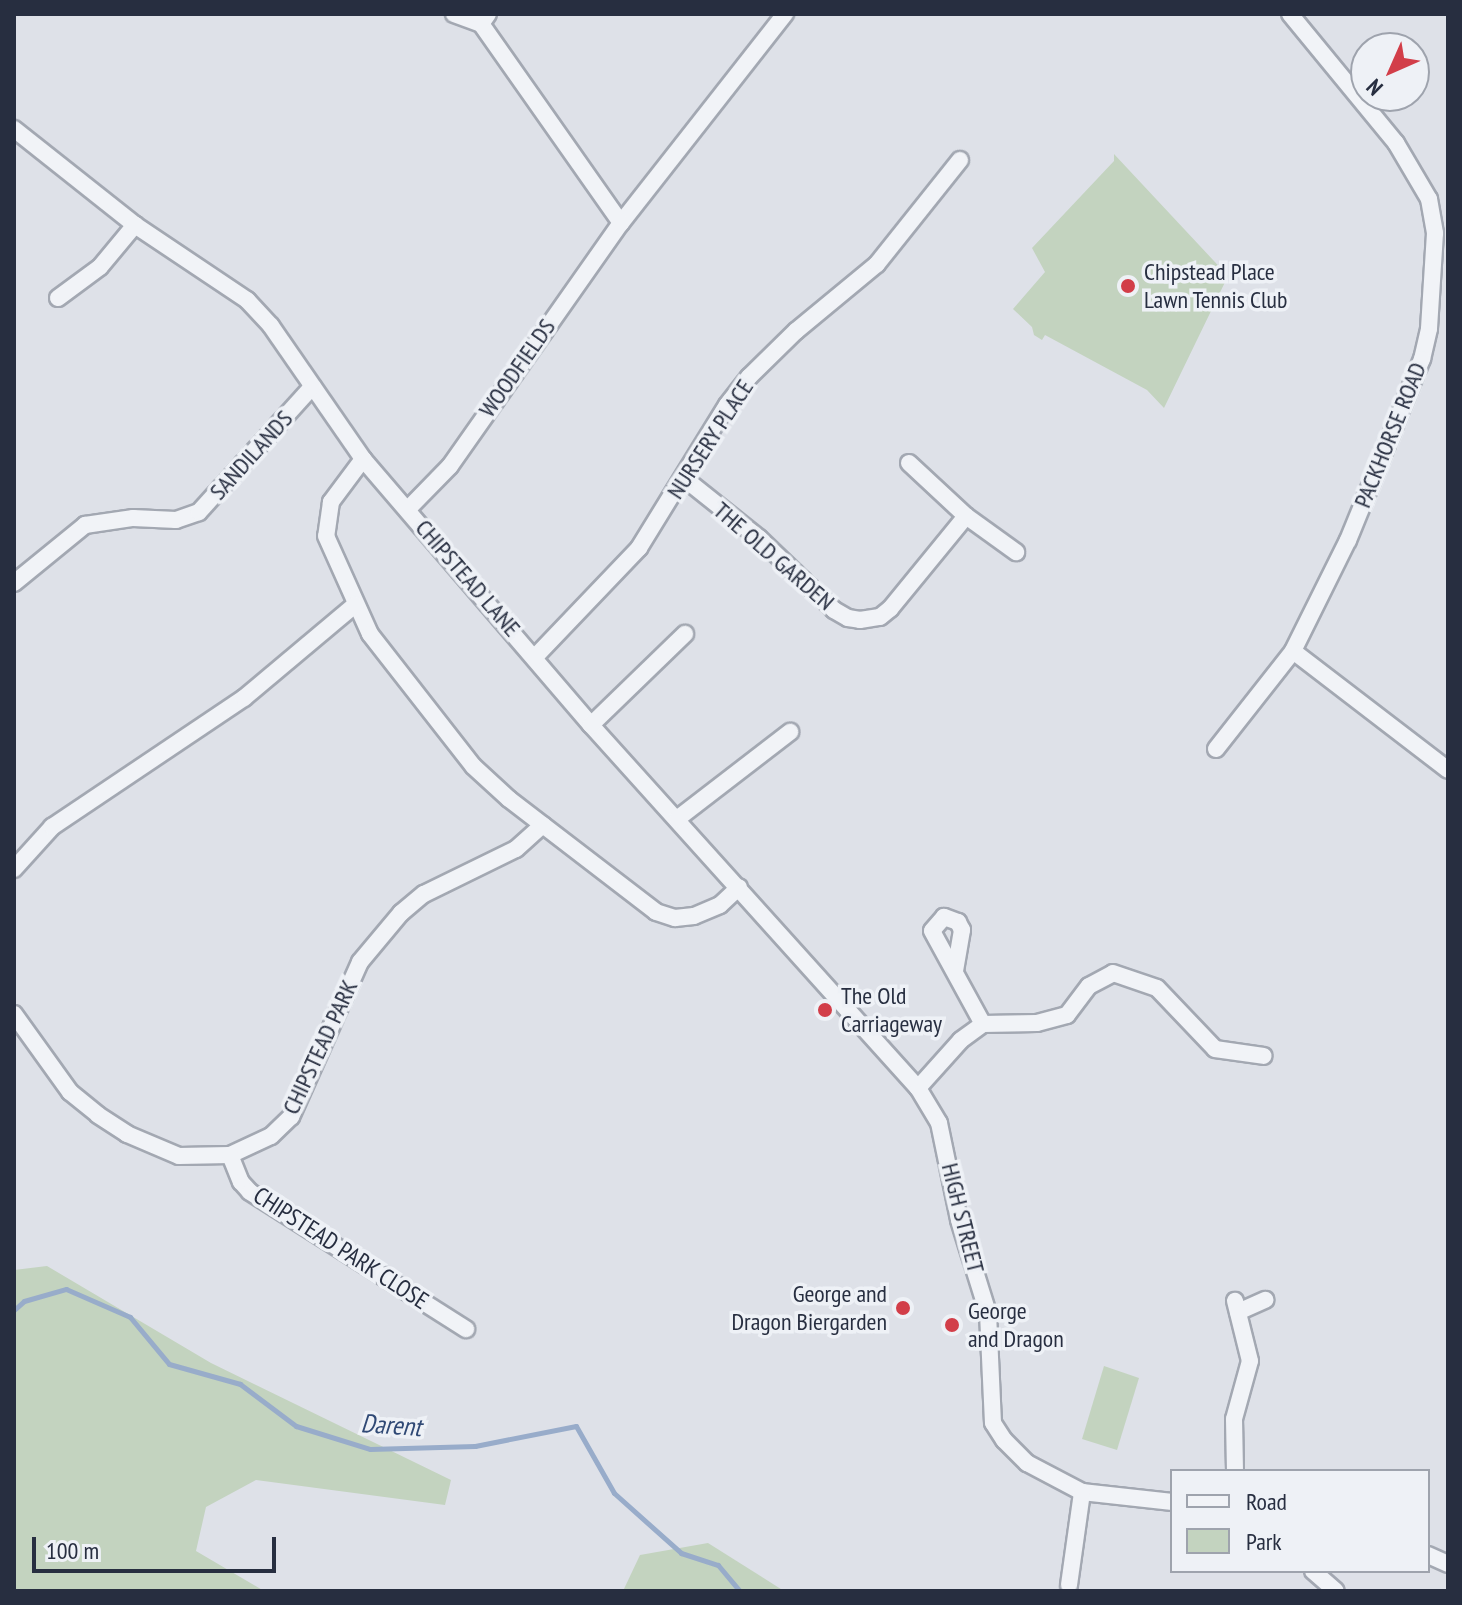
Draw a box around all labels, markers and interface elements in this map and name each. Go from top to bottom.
north arrow [1350,32,1430,112]
text: N [1360,73,1389,102]
place label: Chipstead Place Lawn Tennis Club [1144,258,1288,314]
marker: Chipstead Place Lawn Tennis Club [1119,277,1137,295]
street label: WOODFIELDS [473,313,561,423]
street label: PACKHORSE ROAD [1348,358,1432,512]
street label: NURSERY PLACE [661,374,759,504]
street label: SANDILANDS [204,405,298,505]
street label: THE OLD GARDEN [708,496,840,616]
street label: CHIPSTEAD LANE [409,514,527,642]
street label: CHIPSTEAD PARK [276,975,364,1119]
place label: The Old Carriageway [841,982,942,1038]
marker: The Old Carriageway [816,1001,834,1019]
street label: HIGH STREET [935,1160,991,1276]
street label: CHIPSTEAD PARK CLOSE [248,1181,434,1315]
place label: George and Dragon Biergarden [731,1280,887,1336]
place label: George and Dragon [968,1297,1064,1353]
marker: George and Dragon Biergarden [894,1299,912,1317]
marker: George and Dragon [943,1316,961,1334]
water label: Darent [360,1407,422,1443]
legend [1170,1469,1430,1573]
text: Road [1246,1486,1287,1517]
scale bar [36,1521,280,1571]
text: Park [1246,1526,1282,1557]
text: 100 m [46,1535,99,1566]

